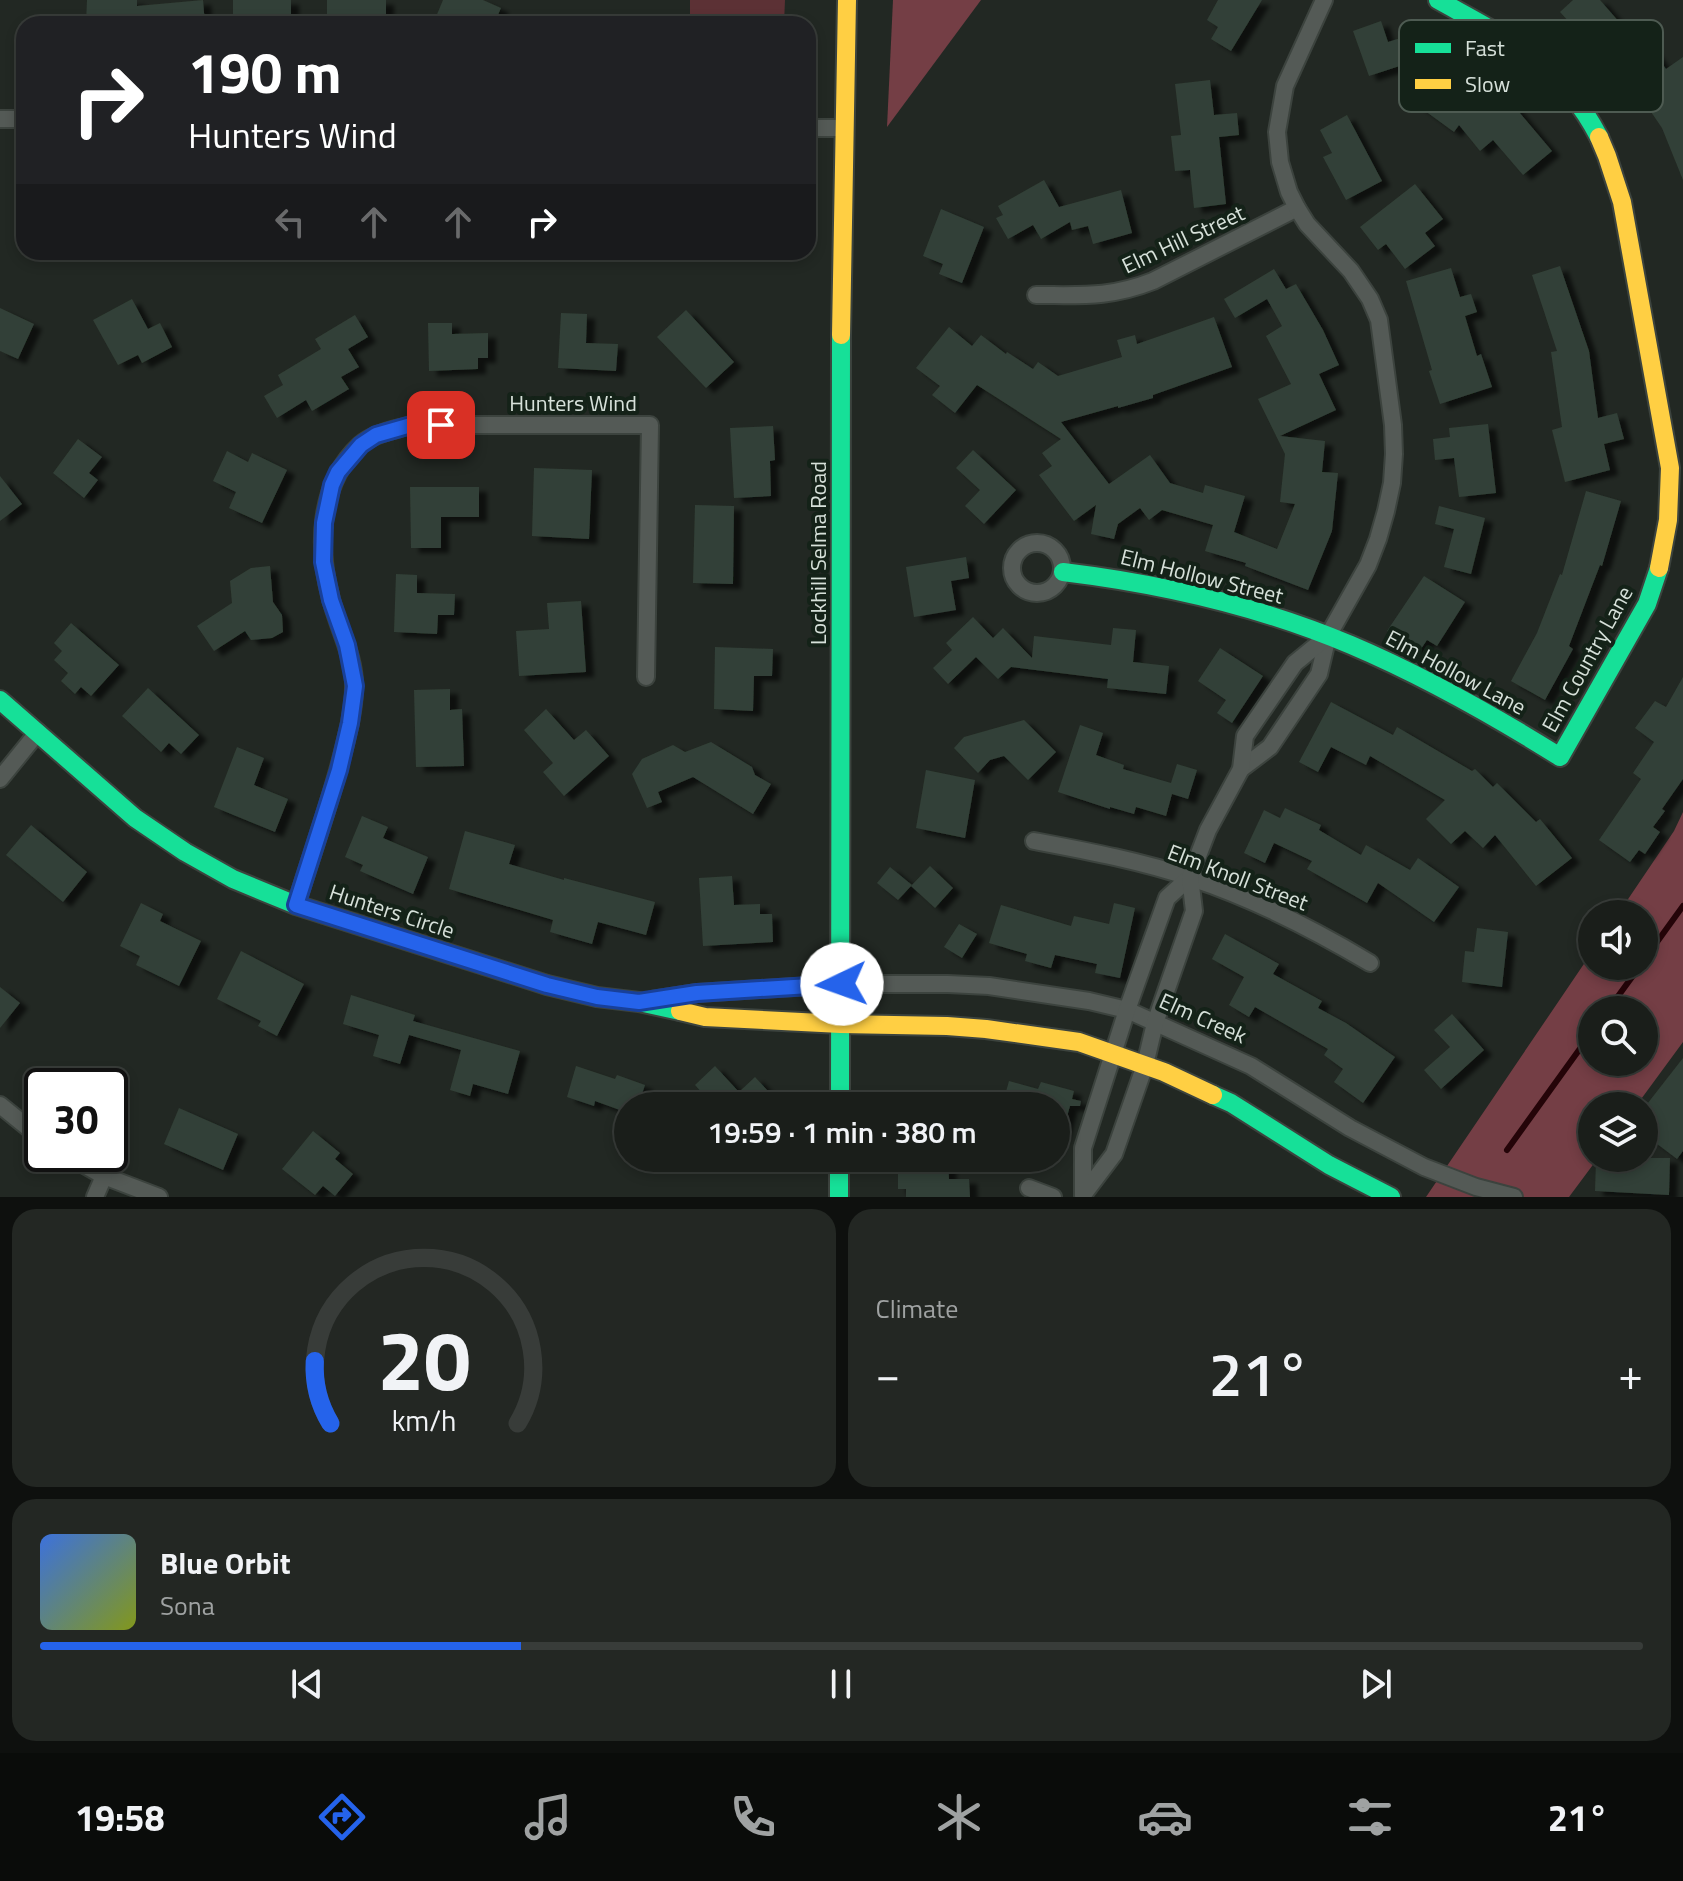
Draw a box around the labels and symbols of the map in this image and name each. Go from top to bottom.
legend [1399,20,1663,112]
text: Fast [1465,31,1505,65]
text: Slow [1465,67,1511,101]
street label: Elm Hill Street [1116,196,1250,282]
street label: Hunters Wind [509,386,637,420]
pin [407,391,475,459]
street label: Lockhill Selma Road [801,461,835,645]
street label: Elm Hollow Street [1117,539,1287,613]
street label: Elm Country Lane [1533,580,1641,738]
street label: Elm Hollow Lane [1380,621,1532,723]
street label: Elm Knoll Street [1163,835,1313,920]
street label: Hunters Circle [325,875,459,947]
position arrow [800,942,884,1026]
street label: Elm Creek [1154,984,1253,1053]
speed limit sign: 30 [24,1068,128,1172]

